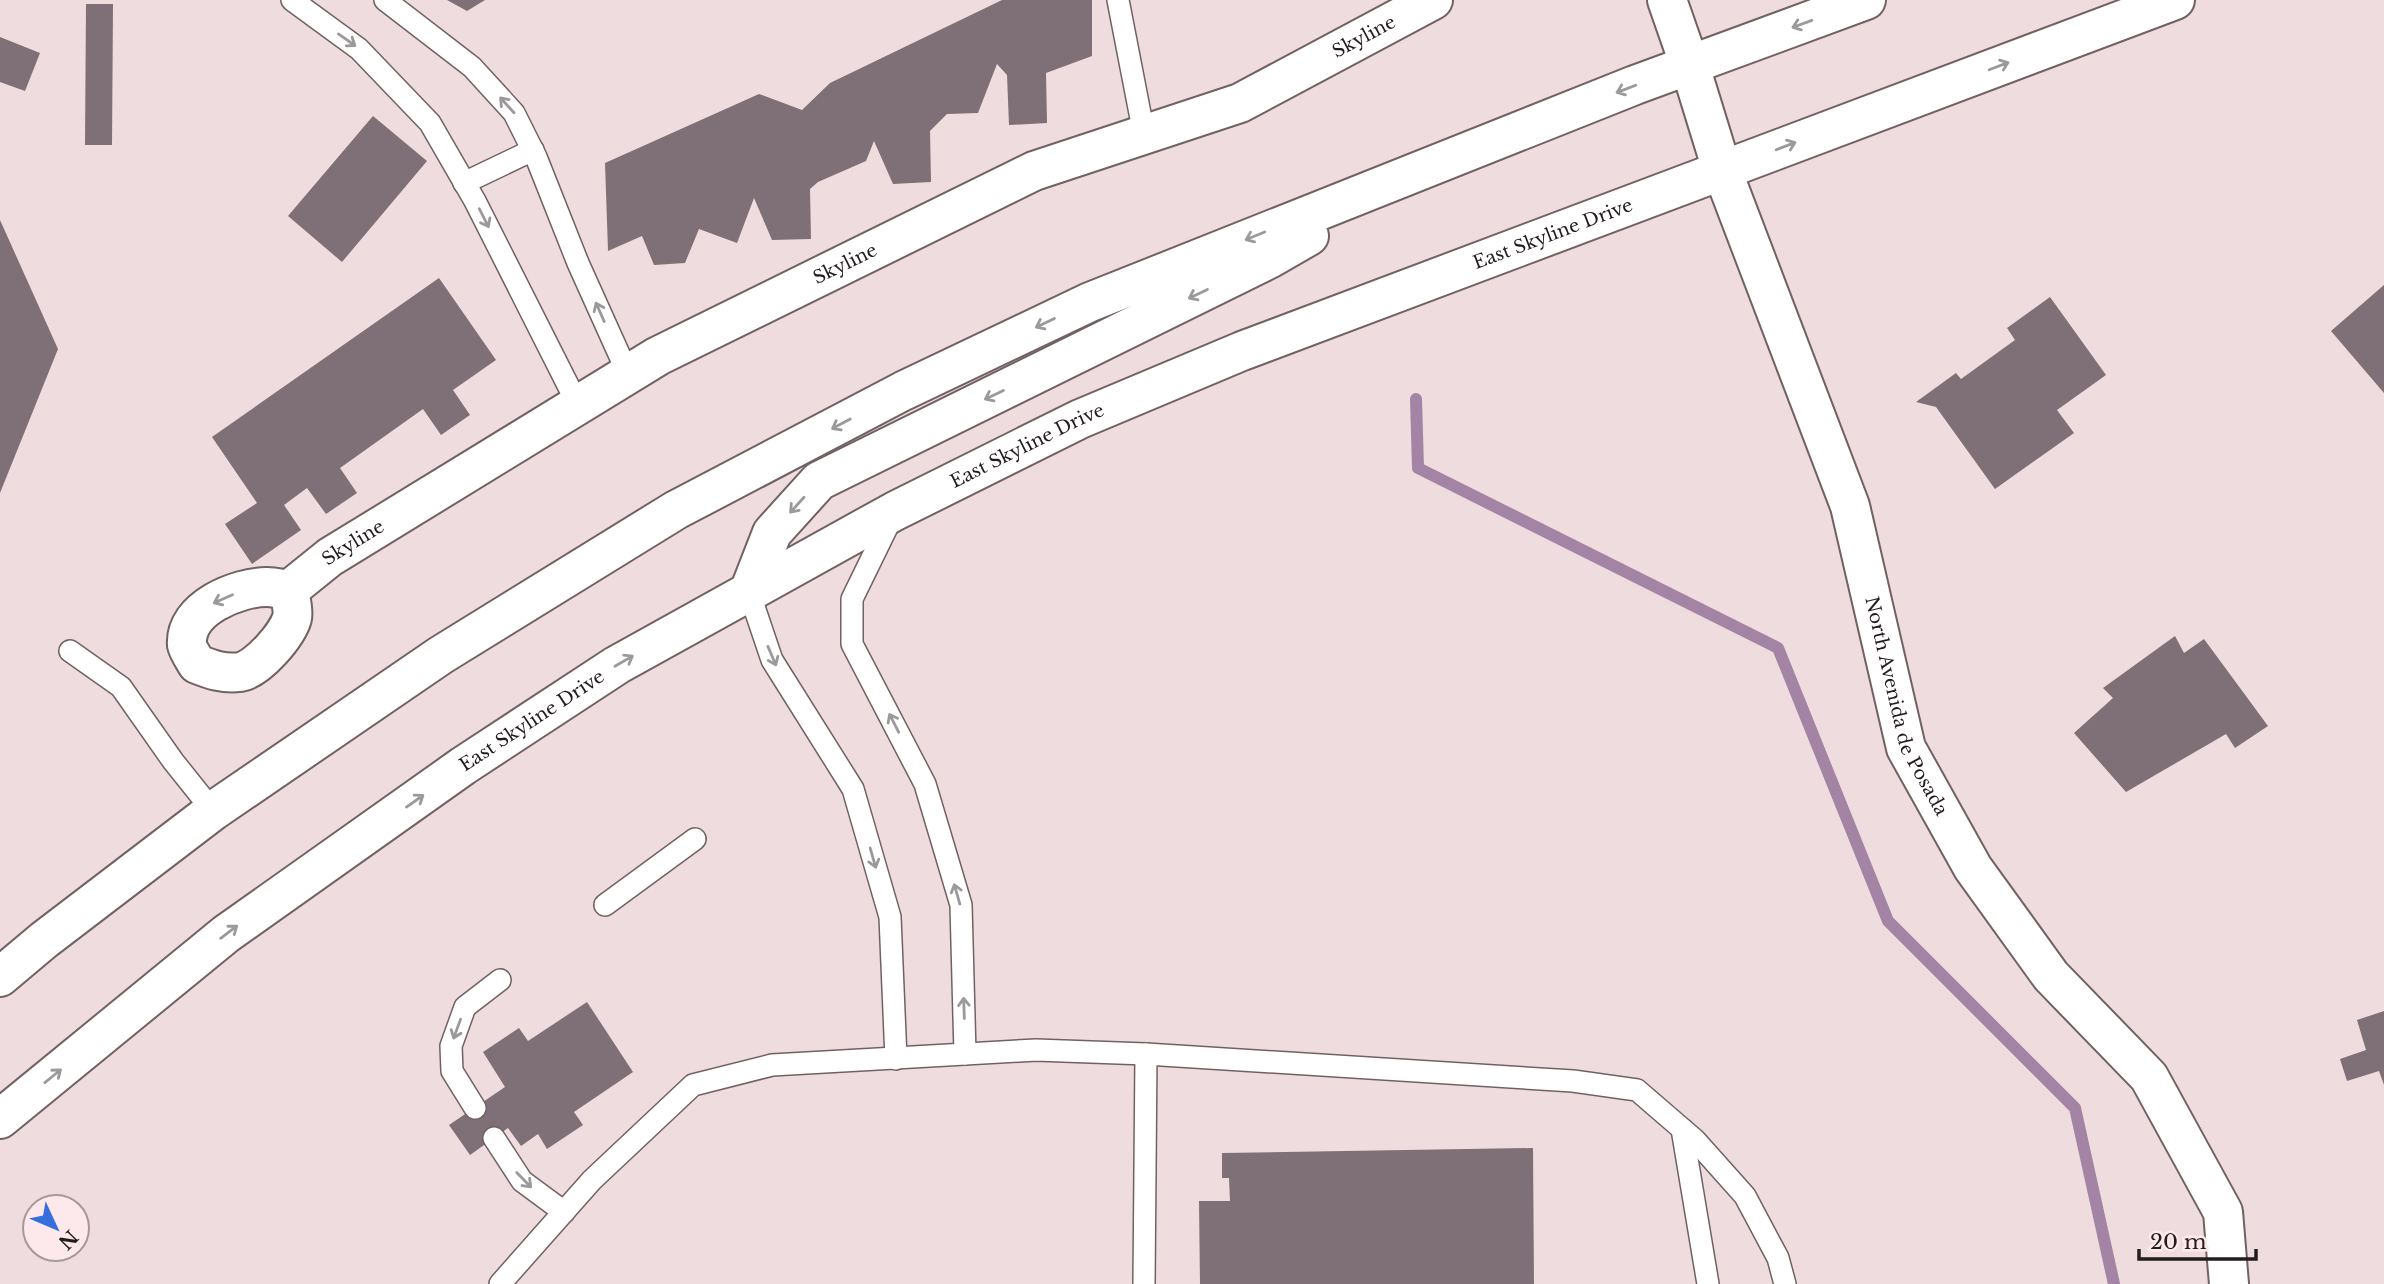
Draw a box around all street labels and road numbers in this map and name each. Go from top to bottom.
street label: Skyline [1328,11,1400,63]
street label: East Skyline Drive [1470,194,1636,274]
street label: Skyline [809,239,881,289]
street label: East Skyline Drive [947,399,1107,493]
street label: Skyline [318,515,388,570]
street label: North Avenida de Posada [1860,594,1953,819]
street label: East Skyline Drive [455,665,608,776]

